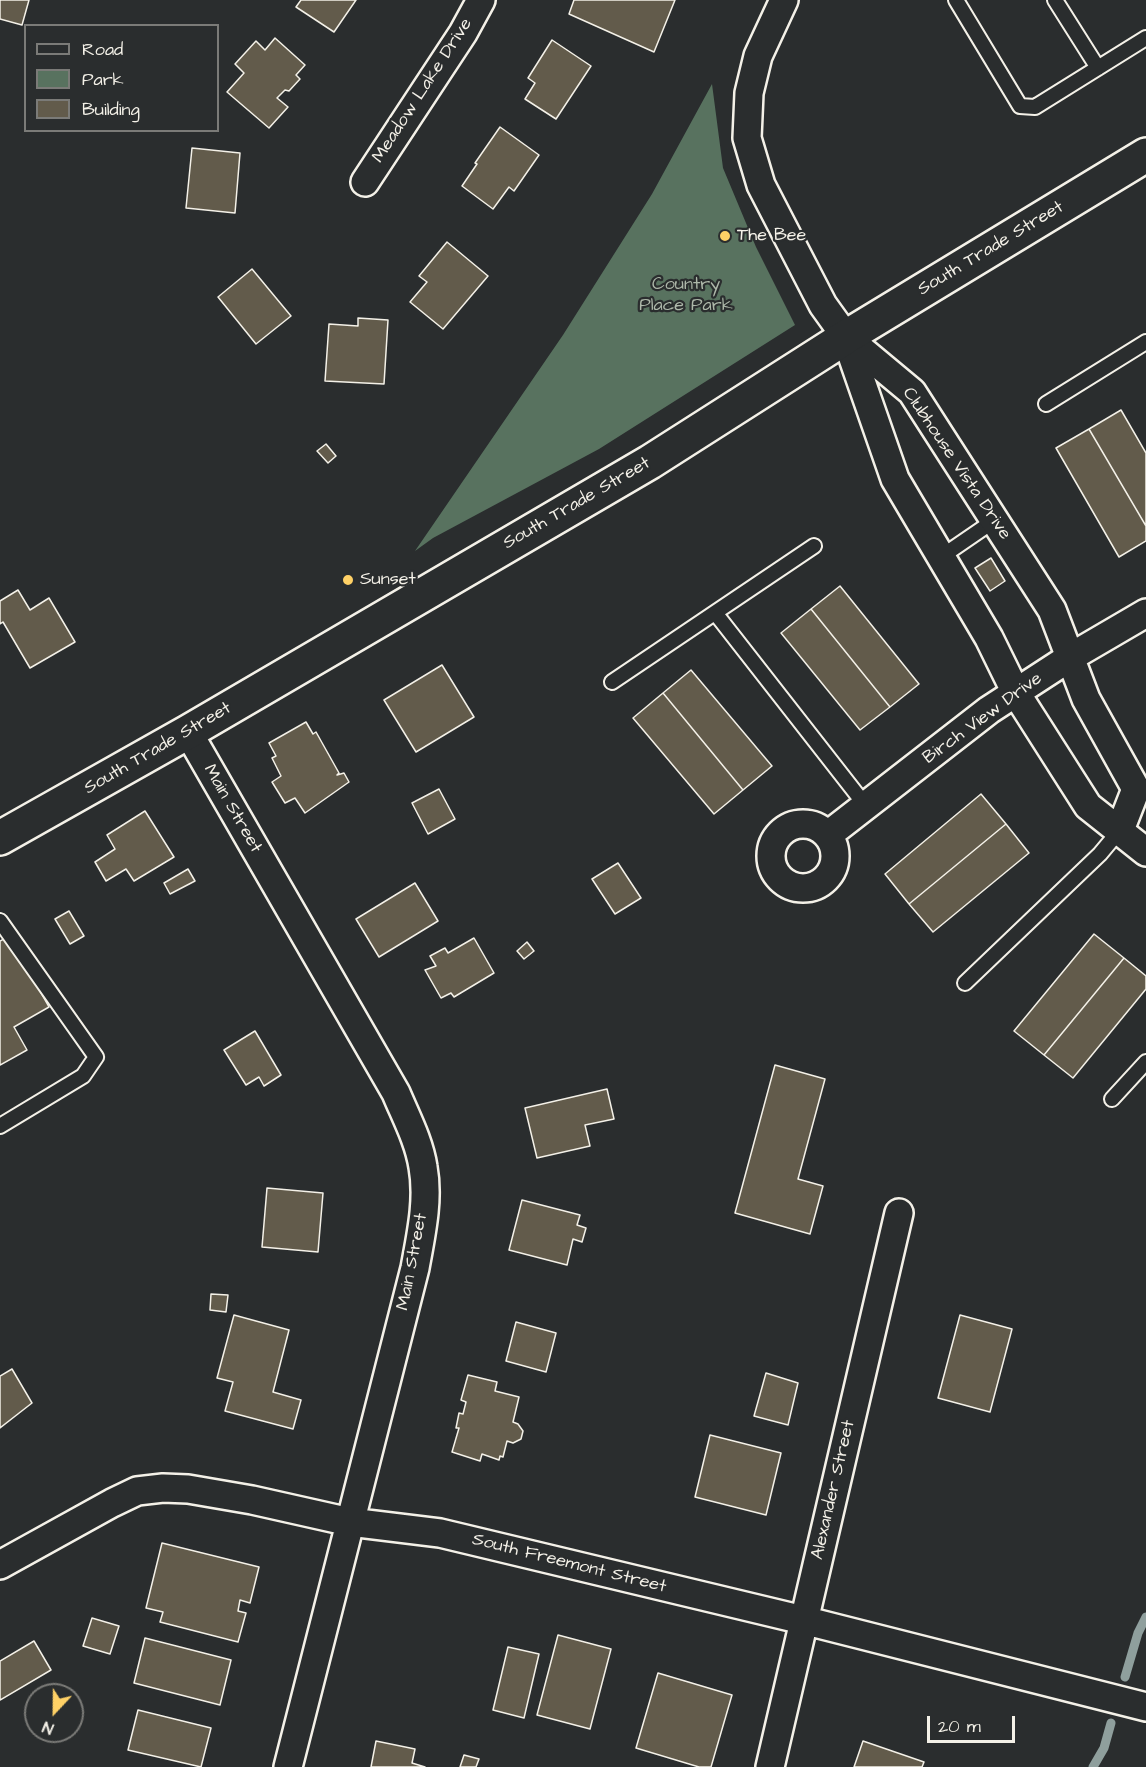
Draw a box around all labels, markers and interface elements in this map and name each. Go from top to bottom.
street label: Meadow Lake Drive [368,15,478,167]
legend [24,24,219,132]
text: Road [82,37,123,62]
text: Park [82,67,124,92]
text: Building [82,97,140,122]
street label: South Trade Street [914,197,1068,301]
place label: The Bee [737,225,806,247]
marker: The Bee [718,229,732,243]
park label: Country Place Park [639,274,733,316]
street label: Clubhouse Vista Drive [897,384,1015,544]
street label: South Trade Street [500,453,654,555]
place label: Sunset [360,569,416,591]
marker: Sunset [341,573,355,587]
street label: Birch View Drive [919,669,1047,769]
street label: South Trade Street [81,698,235,800]
street label: Main Street [198,761,266,857]
street label: Main Street [393,1212,433,1312]
street label: Alexander Street [807,1418,861,1562]
street label: South Freemont Street [470,1529,668,1599]
north arrow [24,1683,84,1743]
scale bar [930,1704,1018,1742]
text: 20 m [938,1714,981,1739]
text: N [39,1716,57,1740]

